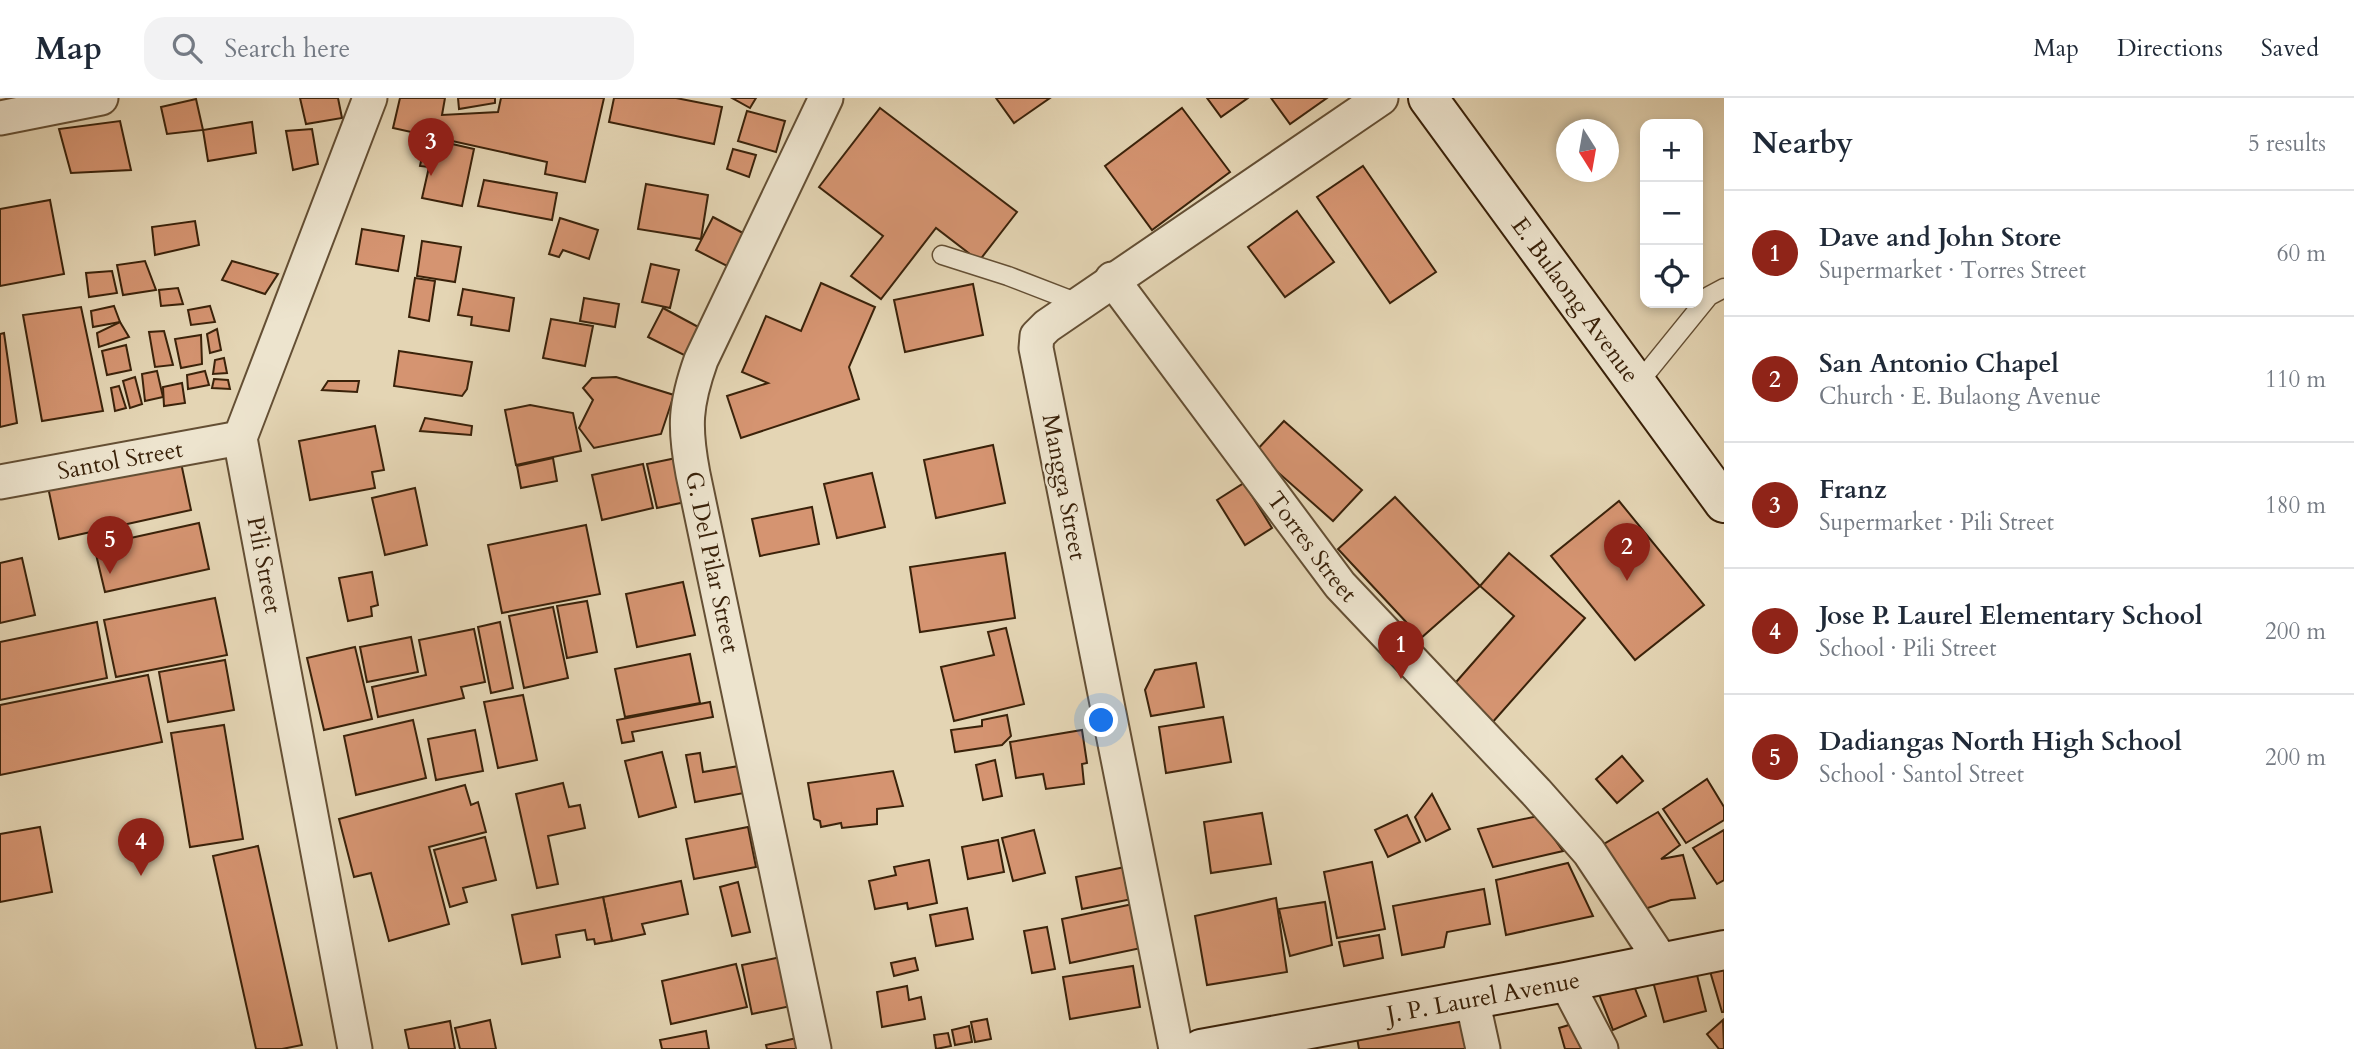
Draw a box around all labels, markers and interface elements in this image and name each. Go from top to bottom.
search box [144,17,634,80]
text: Map [35,26,102,71]
icon: search [168,29,206,67]
text: Search here [224,31,350,66]
text: Map [2033,32,2079,65]
text: Directions [2117,32,2223,65]
text: Saved [2261,32,2319,65]
pin: 3 [408,118,454,176]
north arrow [1556,119,1619,182]
map controls [1640,119,1703,308]
button: + [1640,119,1703,182]
text: Nearby [1752,123,1853,164]
text: 5 results [2248,128,2326,159]
button: − [1640,182,1703,245]
street label: E. Bulaong Avenue [1504,210,1647,389]
text: Dave and John Store [1819,220,2062,255]
text: 1 [1769,238,1781,269]
text: 60 m [2277,238,2326,269]
button: locate [1640,245,1703,308]
text: Supermarket · Torres Street [1819,255,2086,286]
text: San Antonio Chapel [1819,346,2059,381]
text: 2 [1769,364,1781,395]
text: 110 m [2265,364,2326,395]
text: Church · E. Bulaong Avenue [1819,381,2101,412]
street label: Mangga Street [1034,411,1094,563]
street label: Santol Street [55,432,186,488]
street label: G. Del Pilar Street [677,468,747,656]
text: Franz [1819,472,1887,507]
street label: Torres Street [1259,484,1365,610]
text: 3 [1769,490,1781,521]
text: 180 m [2265,490,2326,521]
text: Supermarket · Pili Street [1819,507,2054,538]
street label: Pili Street [238,514,290,617]
pin: 5 [87,516,133,574]
pin: 2 [1604,523,1650,581]
text: Jose P. Laurel Elementary School [1819,598,2203,633]
text: 4 [1769,616,1781,647]
text: 200 m [2265,616,2326,647]
pin: 1 [1378,621,1424,679]
text: School · Pili Street [1819,633,1996,664]
your location [1084,703,1118,737]
text: Dadiangas North High School [1819,724,2182,759]
text: 5 [1769,742,1781,773]
text: 200 m [2265,742,2326,773]
text: School · Santol Street [1819,759,2024,790]
pin: 4 [118,818,164,876]
street label: J. P. Laurel Avenue [1381,963,1583,1032]

